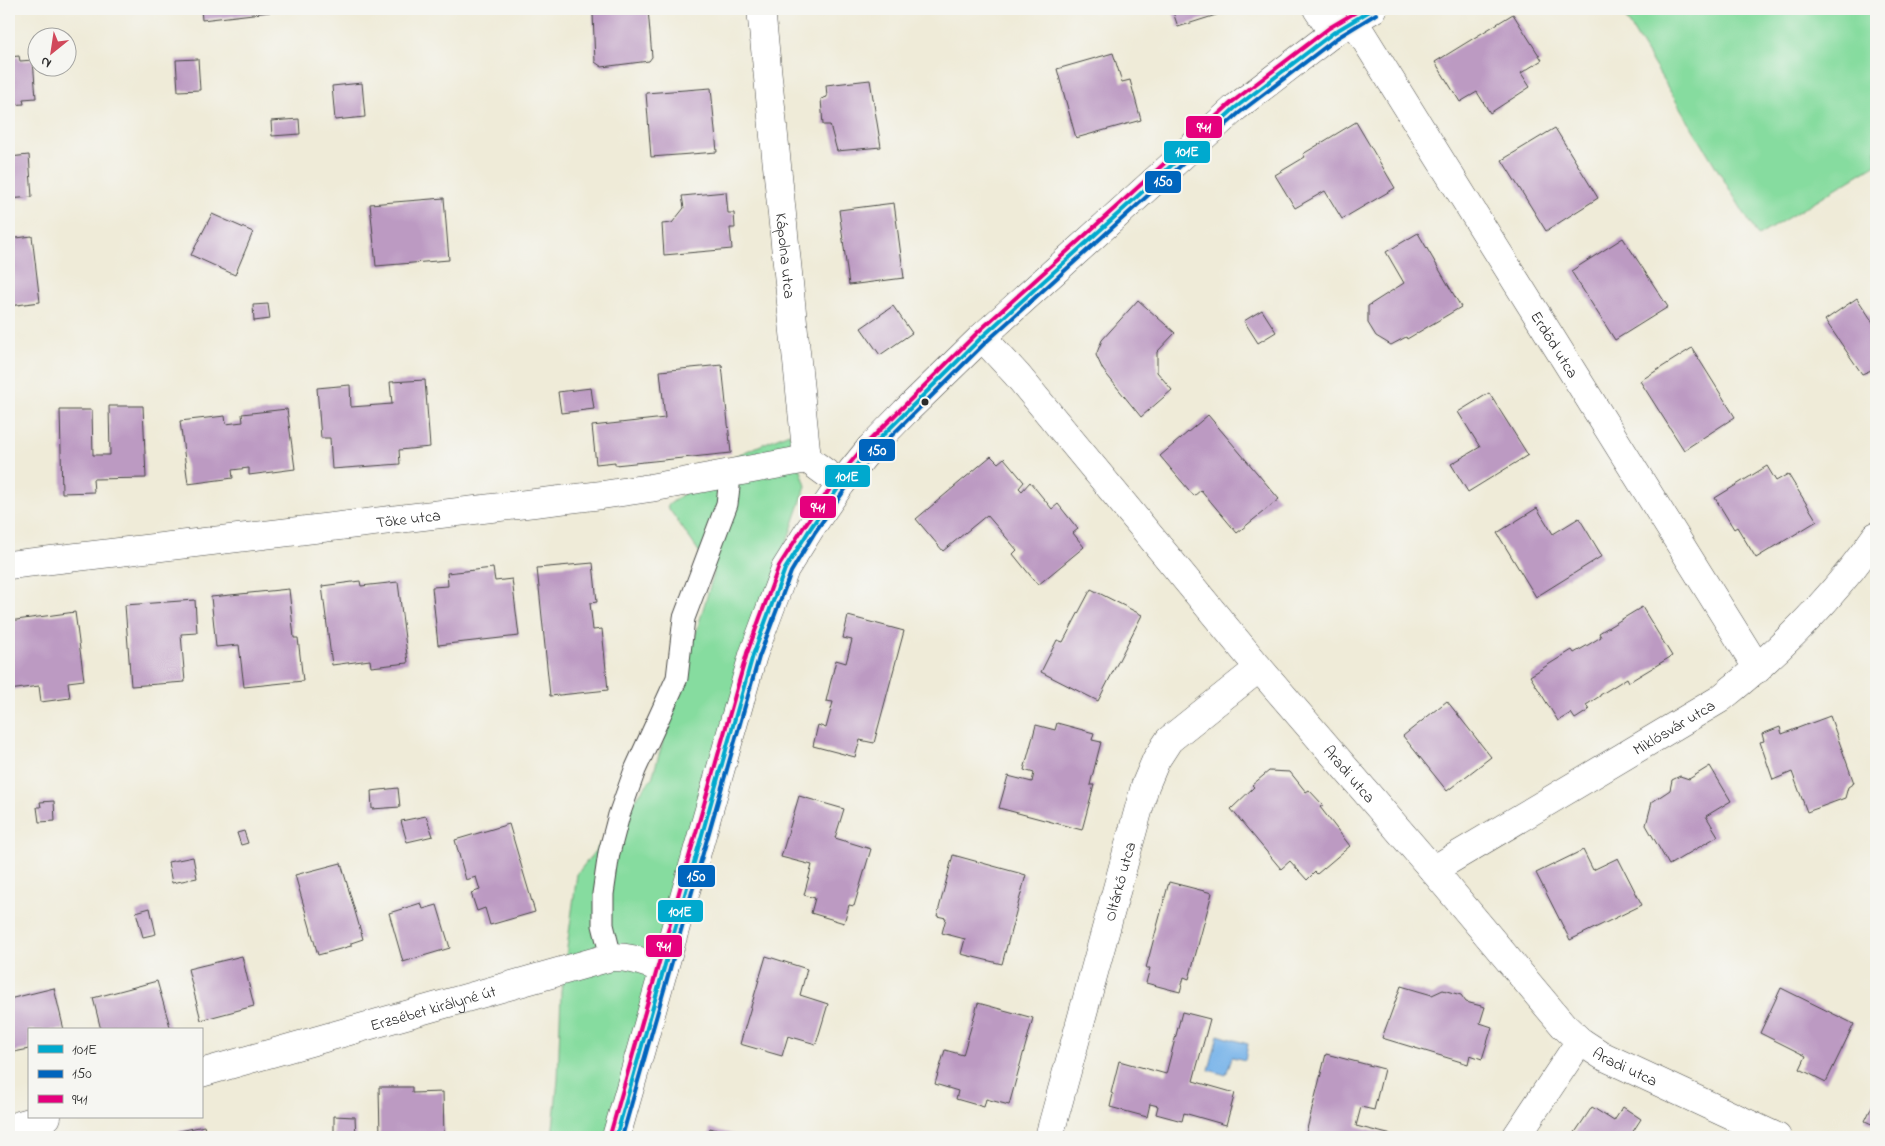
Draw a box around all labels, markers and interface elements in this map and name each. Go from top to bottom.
north arrow [28,28,78,78]
text: N [37,51,56,73]
line badge: 941 [1185,115,1223,139]
text: 941 [1196,118,1212,139]
line badge: 101E [1163,140,1211,164]
text: 101E [1175,142,1199,163]
line badge: 150 [1144,170,1182,194]
text: 150 [1154,172,1172,193]
street label: Kápolna utca [768,212,801,300]
street label: Erdőd utca [1523,307,1584,383]
unlabelled marker [920,397,930,407]
line badge: 150 [858,438,896,462]
text: 150 [868,441,886,462]
line badge: 101E [824,464,871,488]
text: 101E [835,467,859,488]
line badge: 941 [799,495,837,519]
text: 941 [810,498,826,519]
street label: Tőke utca [375,504,442,536]
street label: Miklósvár utca [1629,694,1720,762]
street label: Aradi utca [1317,741,1380,809]
street label: Oltárkő utca [1099,840,1143,924]
line badge: 150 [677,864,716,888]
text: 150 [687,867,705,888]
line badge: 101E [657,899,704,923]
text: 101E [668,902,692,923]
line badge: 941 [645,934,683,958]
text: 941 [656,937,672,958]
street label: Erzsébet királyné út [368,980,500,1039]
legend [28,1028,202,1118]
text: 101E [72,1039,97,1061]
street label: Aradi utca [1587,1042,1661,1094]
text: 150 [72,1063,92,1085]
text: 941 [72,1089,88,1111]

